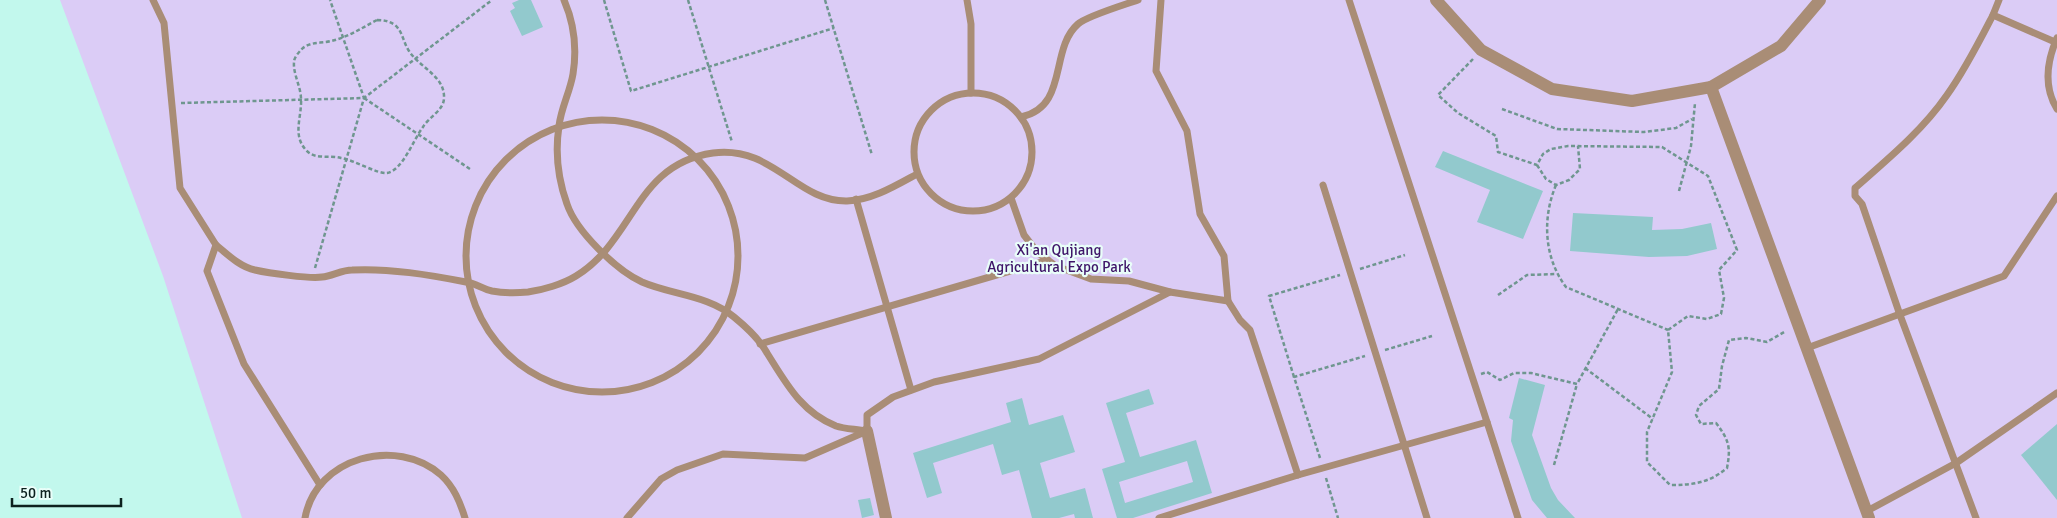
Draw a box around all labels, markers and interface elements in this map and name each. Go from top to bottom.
park label: Xi'an Qujiang Agricultural Expo Park [987,241,1131,276]
scale bar [12,476,121,508]
text: 50 m [20,484,51,502]

